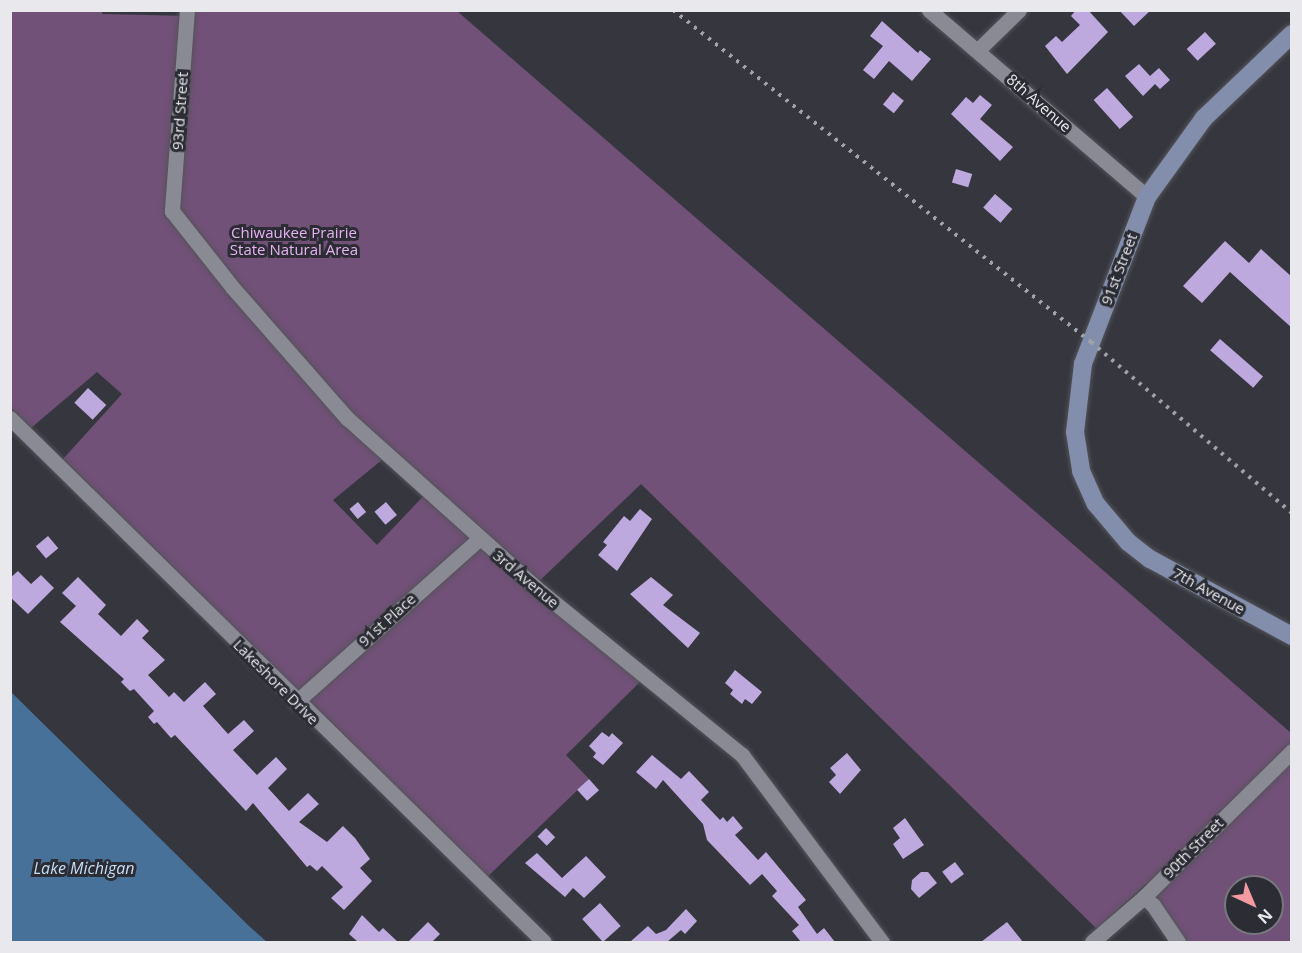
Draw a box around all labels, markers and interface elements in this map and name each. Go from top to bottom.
street label: 8th Avenue [1003,70,1075,136]
street label: 93rd Street [168,71,192,151]
park label: Chiwaukee Prairie State Natural Area [230,223,358,258]
street label: 91st Street [1097,231,1141,307]
street label: 3rd Avenue [490,546,562,612]
street label: 7th Avenue [1170,564,1248,618]
street label: 91st Place [355,590,419,650]
street label: Lakeshore Drive [230,636,322,728]
street label: 90th Street [1159,814,1227,882]
water label: Lake Michigan [33,858,135,878]
north arrow [1224,875,1284,935]
text: N [1253,904,1277,929]

